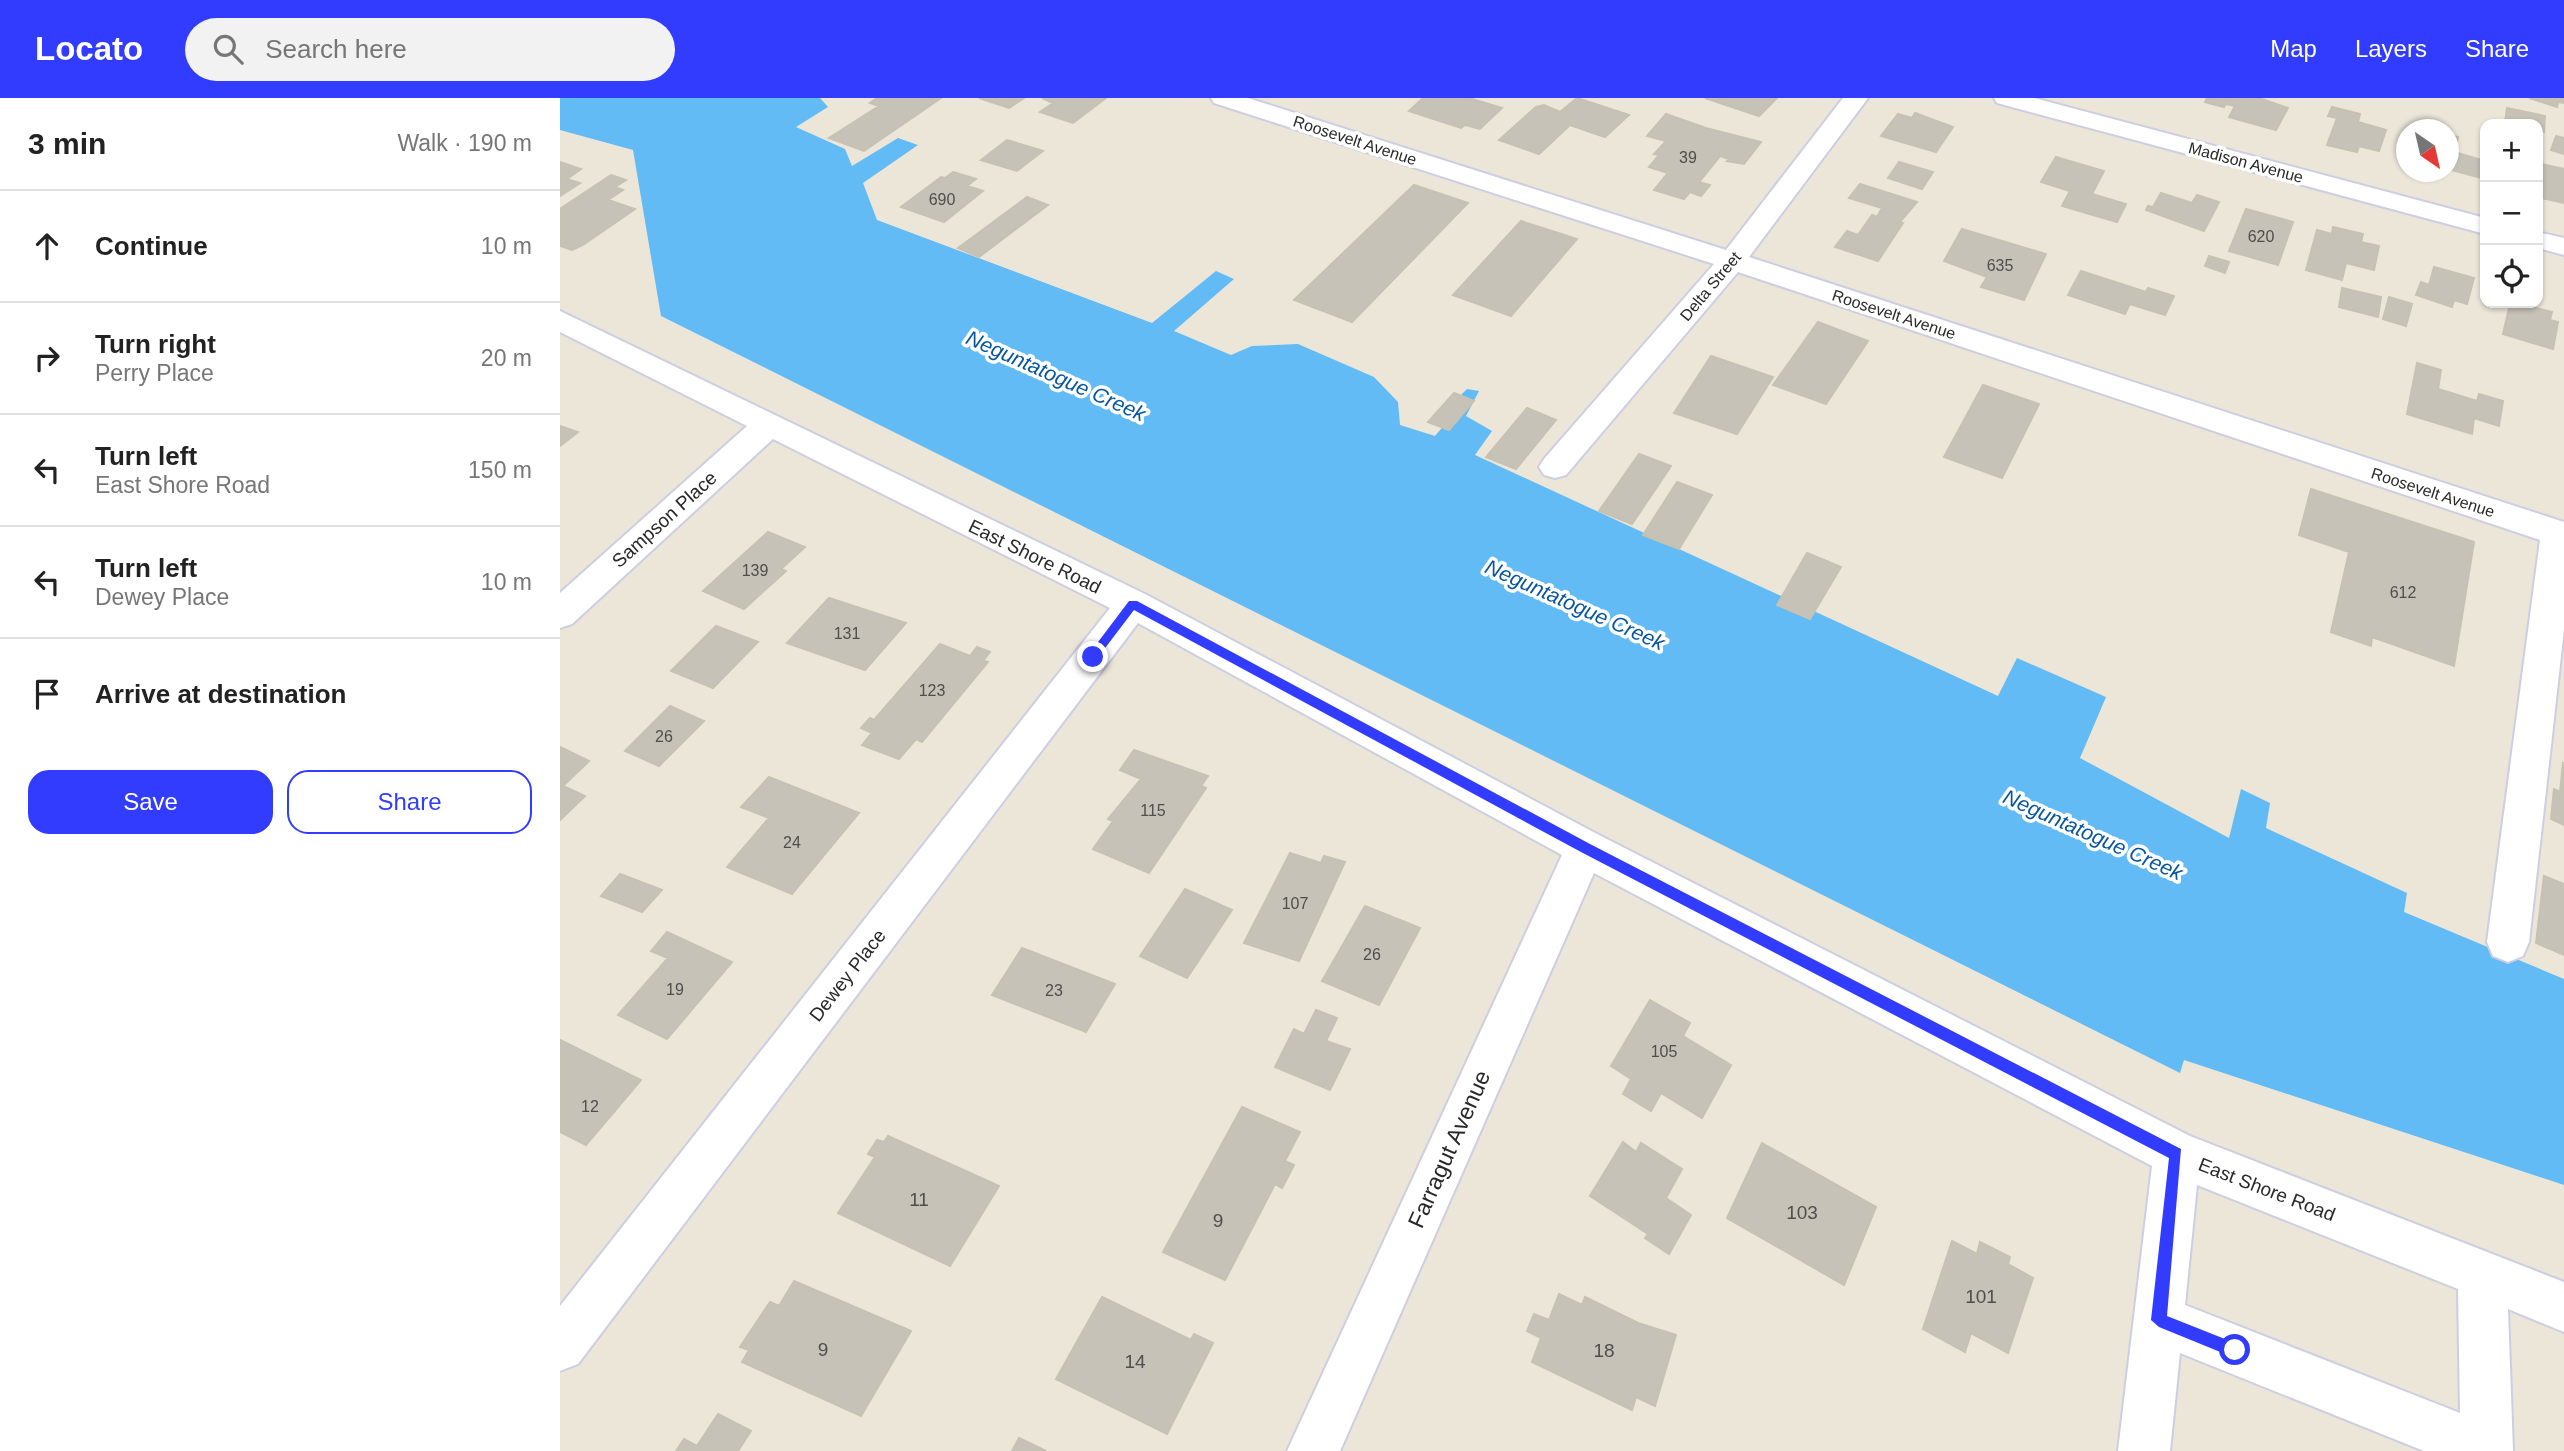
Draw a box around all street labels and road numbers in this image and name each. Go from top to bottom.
street label: Roosevelt Avenue [1291,113,1419,168]
street label: Madison Avenue [2187,139,2305,186]
street label: Delta Street [1677,248,1744,324]
street label: Roosevelt Avenue [1830,287,1958,342]
street label: Roosevelt Avenue [2369,465,2497,520]
street label: Sampson Place [608,467,721,572]
street label: East Shore Road [965,515,1104,598]
street label: Dewey Place [805,925,890,1025]
street label: Farragut Avenue [1403,1066,1495,1232]
street label: East Shore Road [2196,1154,2338,1225]

